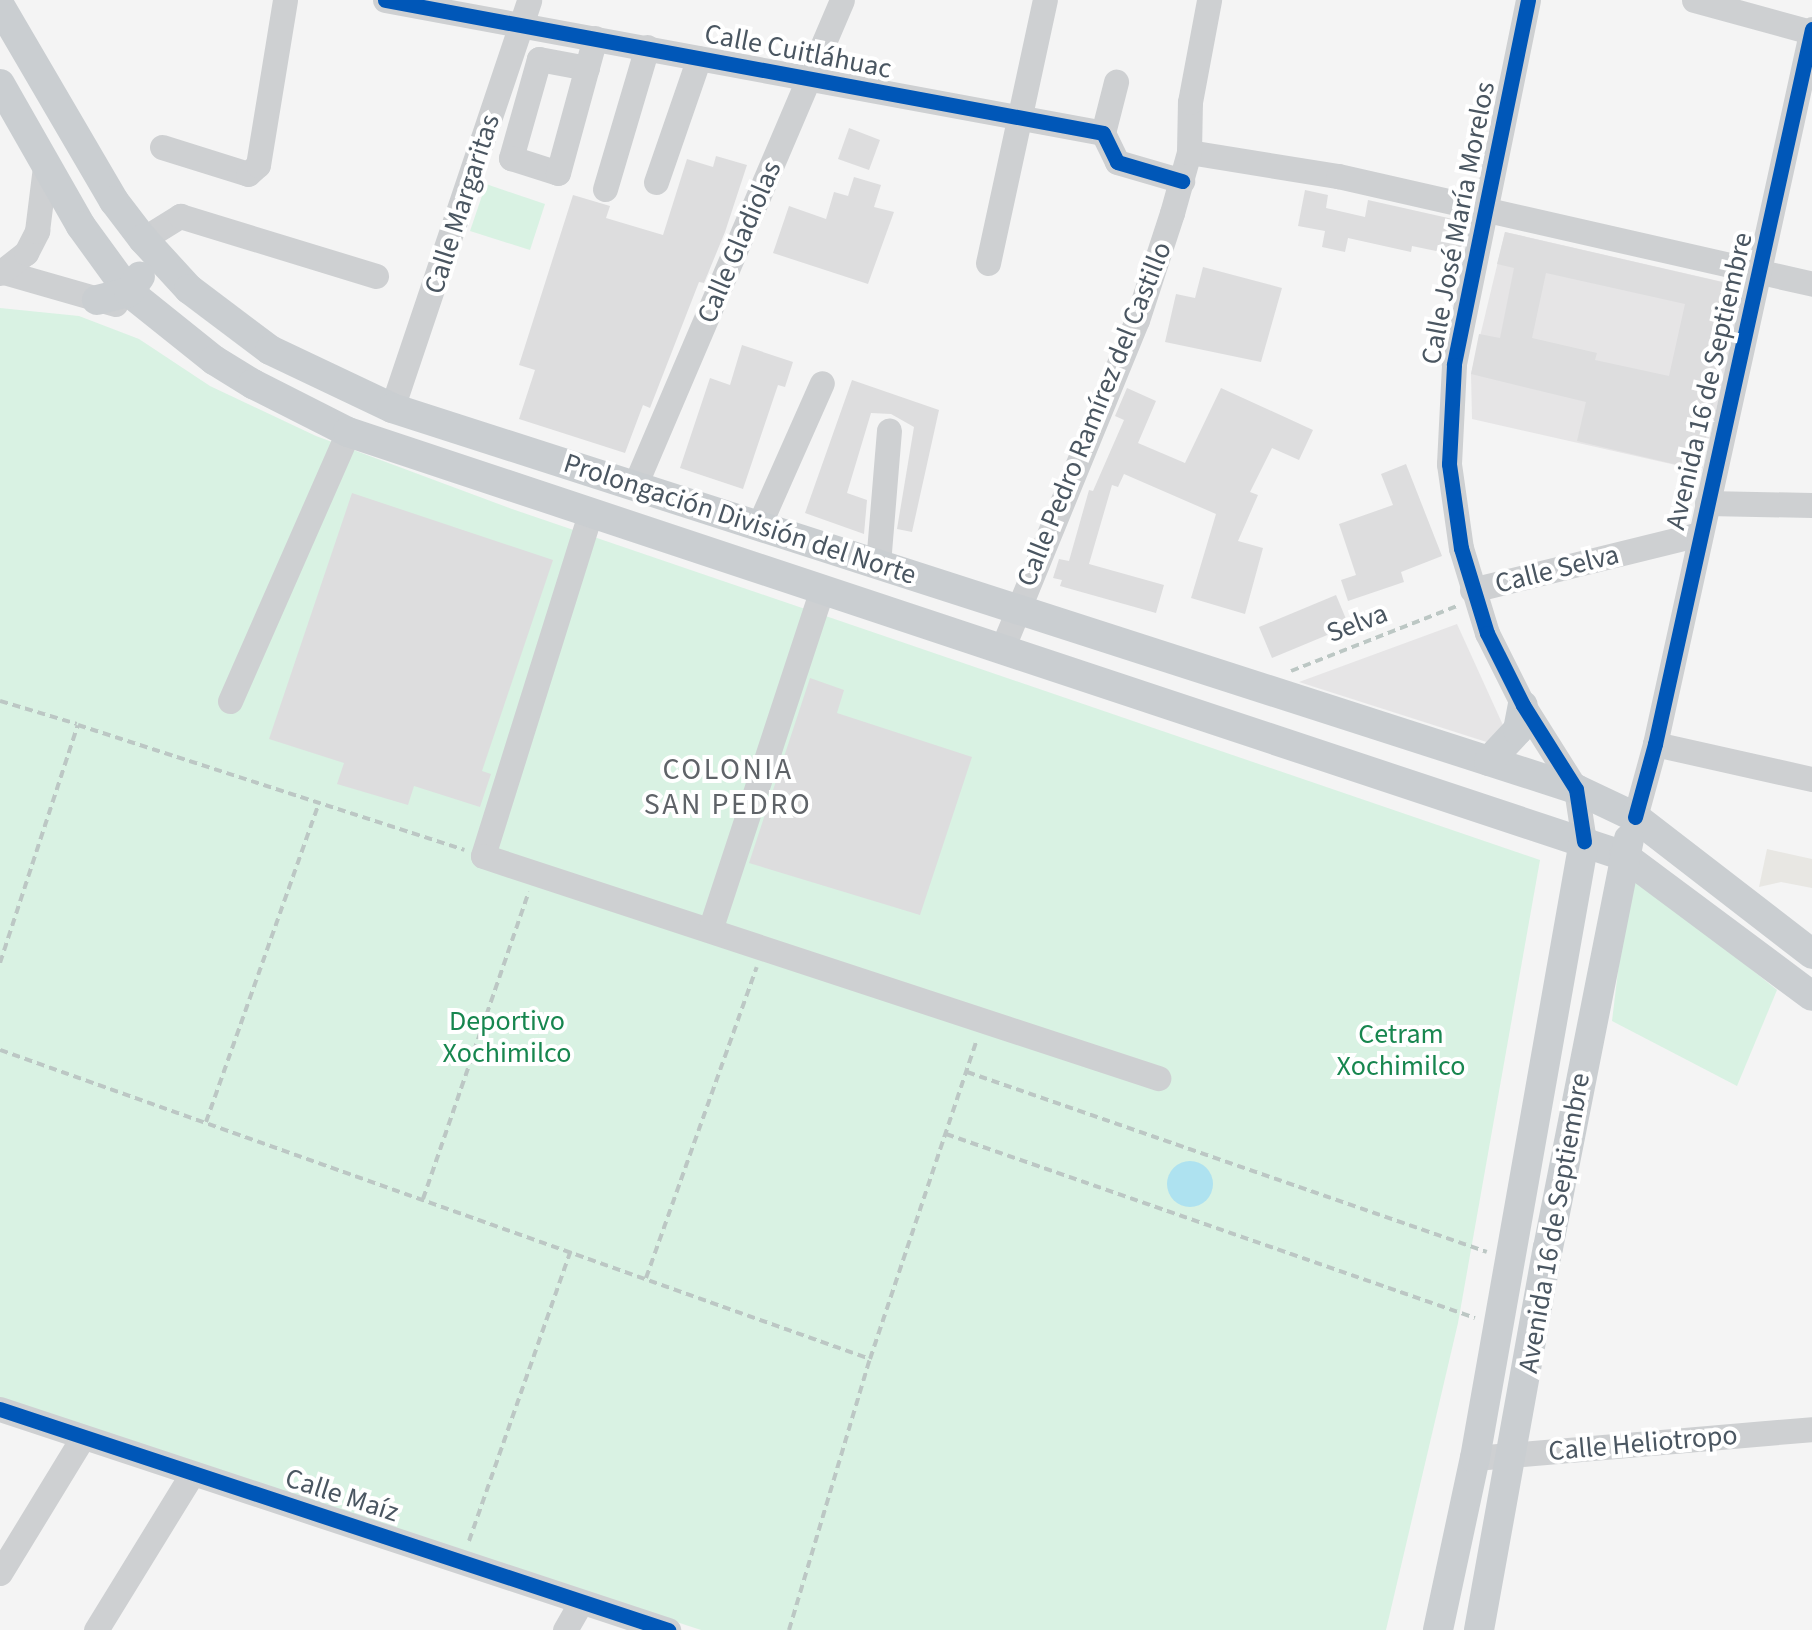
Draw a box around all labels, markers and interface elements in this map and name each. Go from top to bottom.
street label: Calle Cuitláhuac [702,16,894,86]
street label: Calle José María Morelos [1414,79,1502,367]
street label: Calle Margaritas [417,110,507,298]
street label: Calle Gladiolas [690,156,788,328]
street label: Avenida 16 de Septiembre [1658,229,1760,533]
street label: Calle Pedro Ramírez del Castillo [1009,237,1179,591]
street label: Prolongación División del Norte [560,446,920,592]
street label: Calle Selva [1492,537,1622,601]
street label: Selva [1322,596,1392,650]
district label: COLONIA SAN PEDRO [644,752,812,822]
park label: Deportivo Xochimilco [443,1004,571,1070]
park label: Cetram Xochimilco [1337,1017,1465,1083]
street label: Avenida 16 de Septiembre [1511,1070,1597,1376]
street label: Calle Heliotropo [1547,1418,1739,1468]
street label: Calle Maíz [281,1461,403,1529]

